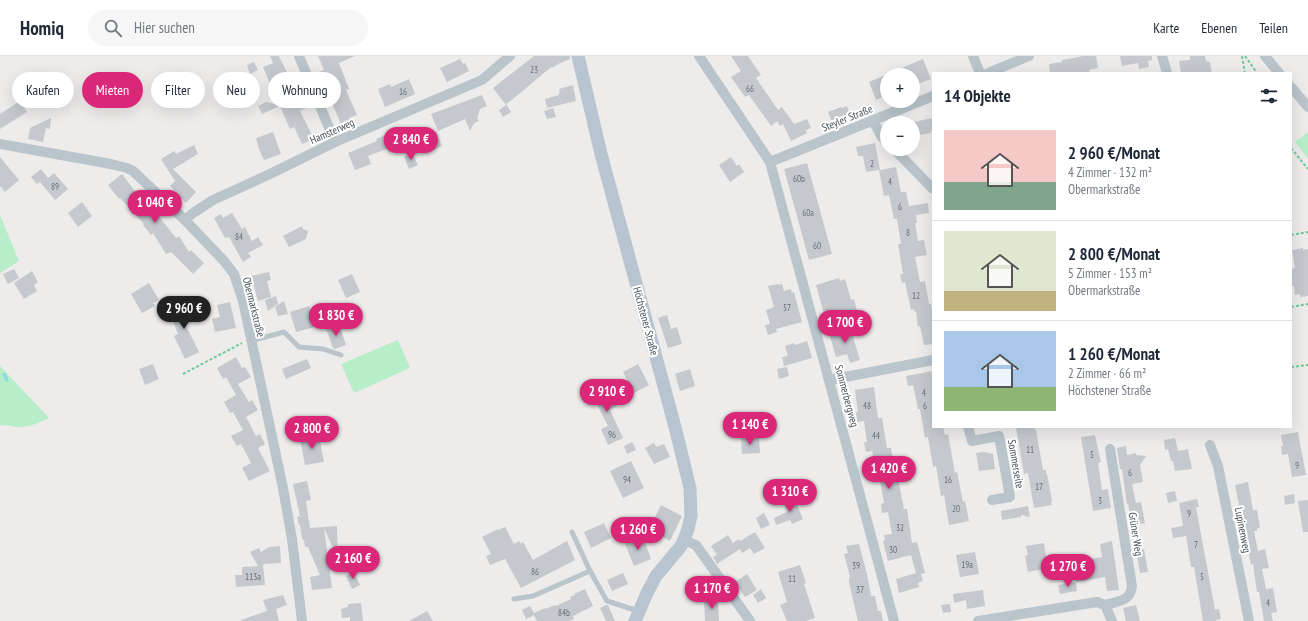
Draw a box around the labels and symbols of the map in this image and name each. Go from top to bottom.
house number: 23 [530,64,538,75]
house number: 66 [746,83,754,94]
house number: 16 [399,86,407,97]
street label: Steyler Straße [820,101,875,135]
street label: Hamsterweg [308,115,357,147]
pin: 2 840 € [374,127,448,161]
house number: 2 [870,158,874,169]
house number: 60b [793,173,805,184]
house number: 4 [888,176,892,187]
house number: 89 [51,181,59,192]
pin: 1 040 € [118,190,192,224]
house number: 6 [898,201,902,212]
house number: 60a [802,207,814,218]
house number: 8 [906,227,910,238]
house number: 84 [235,231,243,242]
house number: 60 [813,240,821,251]
street label: Obermarkstraße [240,276,268,339]
street label: Höchstener Straße [630,285,662,357]
house number: 12 [912,290,920,301]
pin: 2 960 € [147,296,221,330]
house number: 57 [783,302,791,313]
pin: 1 830 € [299,303,373,337]
pin: 1 700 € [808,310,882,344]
street label: Sommerbergweg [832,363,862,429]
pin: 2 910 € [570,379,644,413]
house number: 4 [922,387,926,398]
house number: 48 [863,400,871,411]
house number: 6 [923,400,927,411]
pin: 1 140 € [713,412,787,446]
pin: 2 800 € [275,416,349,450]
house number: 96 [608,429,616,440]
house number: 44 [872,430,880,441]
street label: Sommerseite [1005,438,1027,490]
house number: 11 [1026,444,1034,455]
house number: 5 [1090,449,1094,460]
pin: 1 420 € [852,456,926,490]
house number: 9 [1295,460,1299,471]
house number: 6 [1128,467,1132,478]
house number: 94 [623,474,631,485]
house number: 16 [944,474,952,485]
pin: 1 310 € [753,479,827,513]
house number: 17 [1035,481,1043,492]
house number: 3 [1098,495,1102,506]
house number: 20 [952,503,960,514]
street label: Lupinenweg [1232,506,1254,554]
house number: 9 [1187,508,1191,519]
street label: Grüner Weg [1126,511,1146,557]
pin: 1 260 € [601,517,675,551]
house number: 32 [896,522,904,533]
house number: 7 [1194,539,1198,550]
house number: 30 [889,544,897,555]
pin: 2 160 € [316,546,390,580]
pin: 1 270 € [1031,554,1105,588]
house number: 19a [961,559,973,570]
house number: 39 [852,560,860,571]
house number: 86 [531,566,539,577]
house number: 113a [245,571,261,582]
house number: 5 [1200,571,1204,582]
house number: 11 [788,573,796,584]
pin: 1 170 € [675,576,749,610]
house number: 37 [856,584,864,595]
house number: 4 [1266,597,1270,608]
house number: 84b [558,607,570,618]

